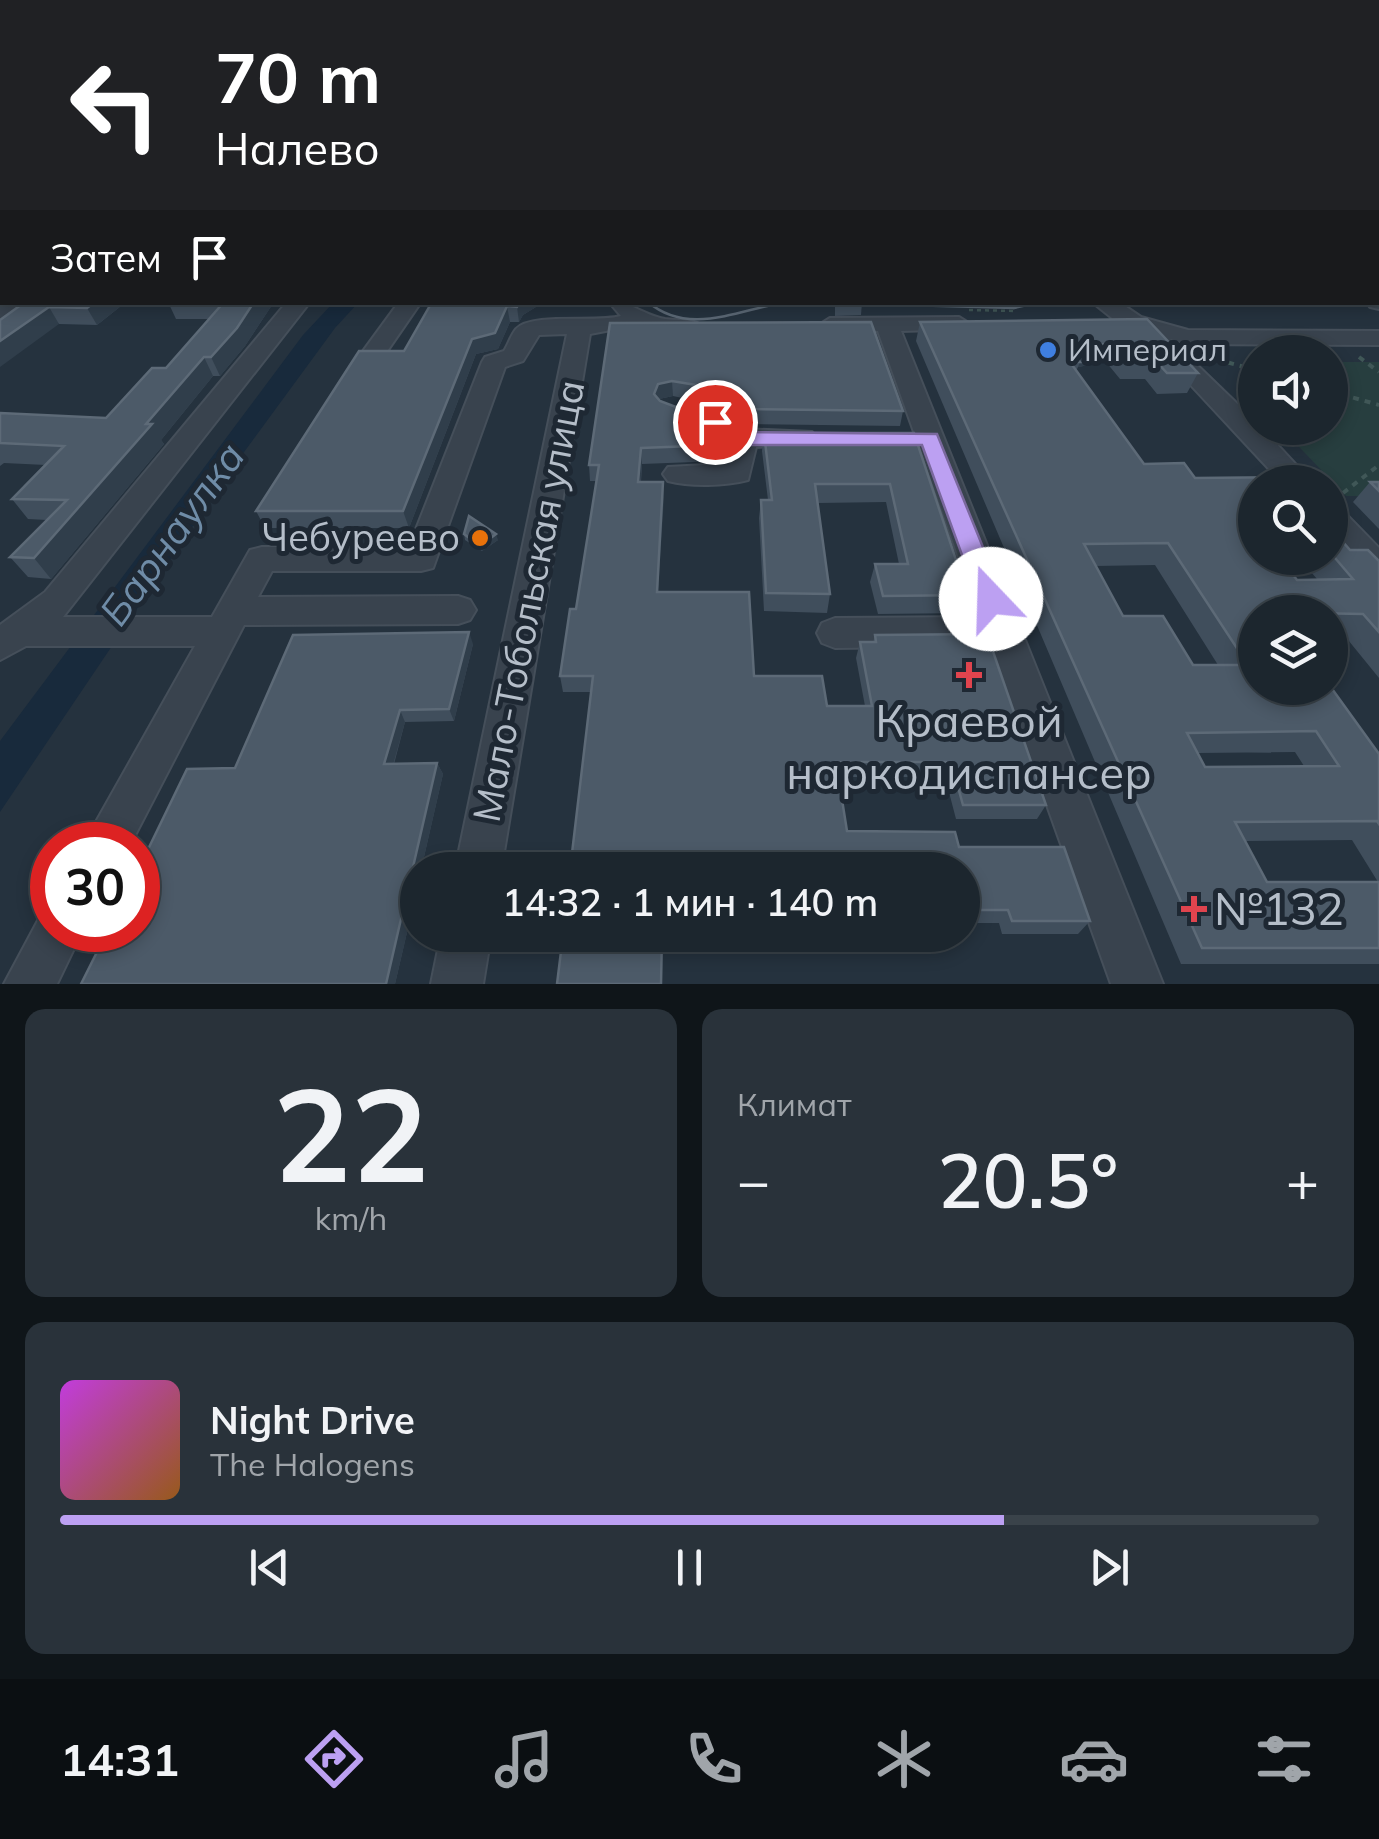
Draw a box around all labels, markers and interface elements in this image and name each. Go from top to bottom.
text: 70 m [215,33,381,121]
icon: left [50,40,180,170]
text: Налево [215,120,380,176]
icon: arrive [182,230,237,285]
text: Затем [50,234,162,282]
place label: Империал [1068,329,1227,369]
map controls [1238,335,1348,705]
button: sound [1238,335,1348,445]
marker: Империал [1037,339,1059,361]
street label: Мало-Тобольская улица [462,376,594,826]
pin [673,380,758,465]
icon: arrive [688,395,743,450]
water label: Барнаулка [88,432,254,635]
button: search [1238,465,1348,575]
place label: Чебуреево [262,513,460,561]
marker: Чебуреево [469,527,491,549]
position arrow [939,547,1043,651]
button: layers [1238,595,1348,705]
marker: Краевой наркодиспансер [956,662,982,688]
place label: Краевой наркодиспансер [786,692,1152,800]
speed limit sign: 30 [30,822,160,952]
text: 14:32 · 1 мин · 140 m [502,878,878,926]
place label: №132 [1214,880,1344,936]
marker: №132 [1183,898,1205,920]
text: 22 [273,1051,429,1215]
text: Климат [737,1084,851,1124]
text: 20.5° [938,1133,1118,1227]
text: − [737,1146,770,1215]
text: + [1286,1146,1319,1215]
text: km/h [315,1198,387,1238]
text: Night Drive [210,1396,415,1444]
text: The Halogens [210,1444,415,1484]
icon: previous [242,1540,297,1595]
icon: pause [662,1540,717,1595]
icon: next [1082,1540,1137,1595]
icon: directions [299,1724,369,1794]
icon: music [489,1724,559,1794]
icon: phone [679,1724,749,1794]
icon: climate [869,1724,939,1794]
icon: car [1059,1724,1129,1794]
icon: filters [1249,1724,1319,1794]
text: 14:31 [60,1731,179,1787]

